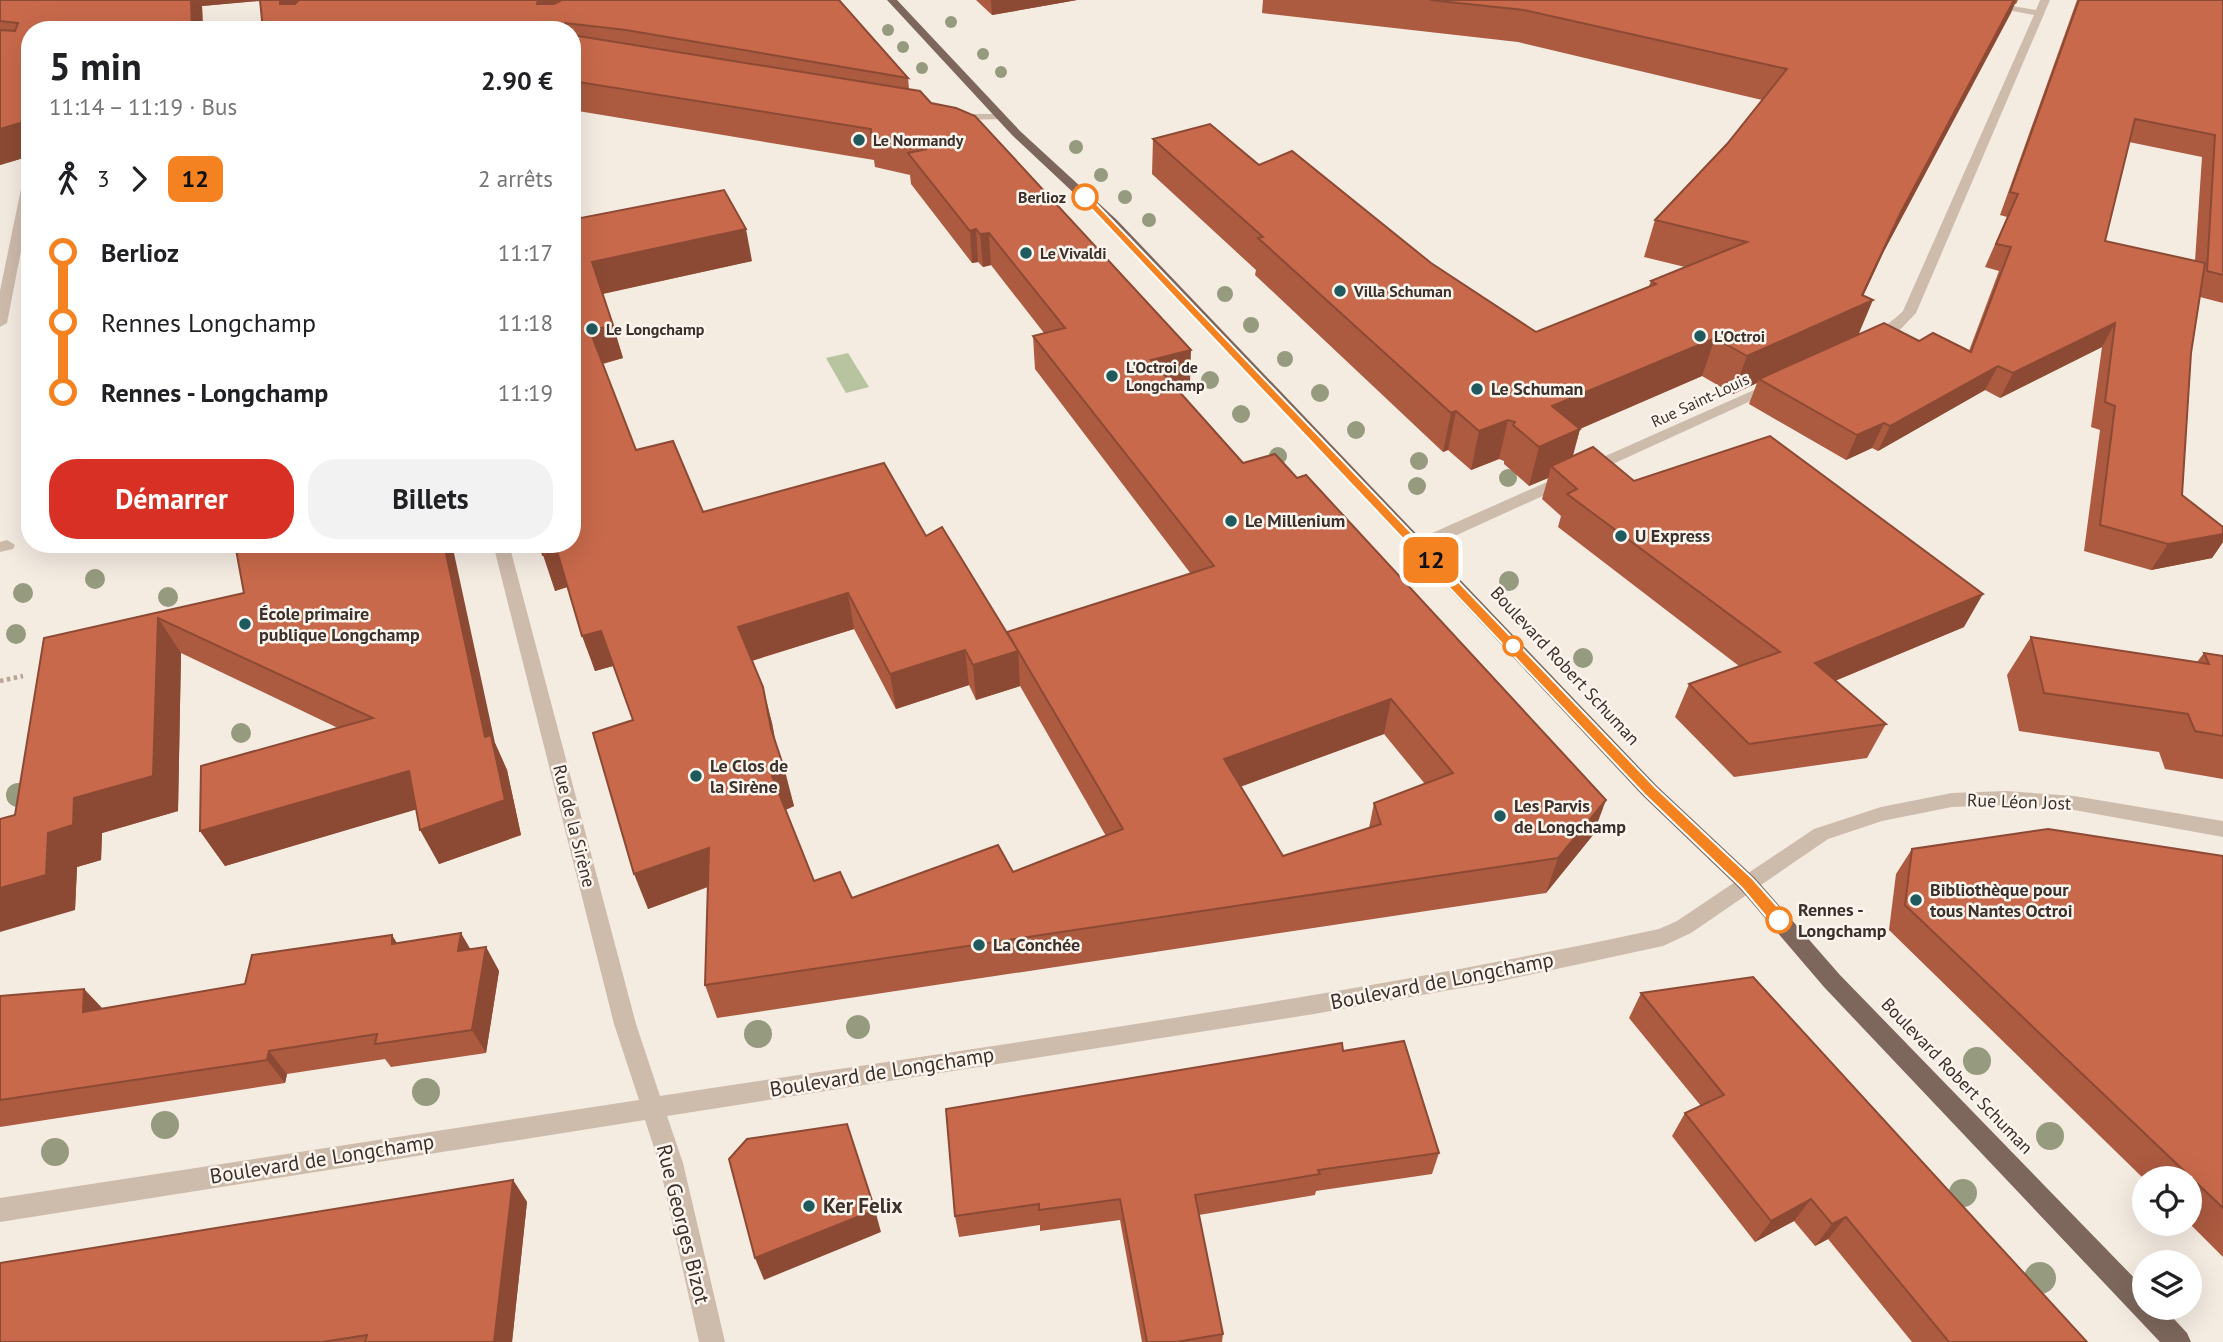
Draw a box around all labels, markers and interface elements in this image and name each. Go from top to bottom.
text: 5 min [49,41,142,90]
text: 2.90 € [481,64,553,97]
text: 11:14 – 11:19 · Bus [49,92,237,121]
place label: Le Normandy [873,130,964,150]
marker: Le Normandy [851,132,867,148]
icon: walk [49,160,87,198]
icon: forward [120,160,158,198]
text: 12 [182,163,209,194]
text: 3 [97,164,110,193]
text: 2 arrêts [478,164,553,193]
marker: Berlioz [1072,184,1098,210]
place label: Berlioz [1018,187,1066,207]
text: Berlioz [101,236,179,269]
text: 11:17 [498,238,553,267]
place label: Le Vivaldi [1040,243,1107,263]
marker: Le Vivaldi [1018,245,1034,261]
place label: Villa Schuman [1353,281,1452,301]
marker: Villa Schuman [1332,283,1348,299]
text: Rennes Longchamp [101,306,316,339]
text: 11:18 [498,308,553,337]
place label: Le Longchamp [606,319,705,339]
marker: Le Longchamp [584,321,600,337]
place label: L'Octroi [1714,326,1765,346]
marker: L'Octroi [1692,328,1708,344]
place label: L'Octroi de Longchamp [1126,357,1205,395]
marker: L'Octroi de Longchamp [1104,368,1120,384]
street label: Rue Saint-Louis [1648,368,1753,431]
text: Rennes - Longchamp [101,376,328,409]
place label: Le Schuman [1491,377,1583,400]
text: 11:19 [498,378,553,407]
marker: Le Schuman [1469,381,1485,397]
button: Démarrer [49,459,294,539]
button: Billets [308,459,553,539]
place label: Le Millenium [1245,509,1345,532]
marker: Le Millenium [1223,513,1239,529]
place label: U Express [1635,524,1710,547]
marker: U Express [1613,528,1629,544]
line badge: 12 [1400,537,1462,583]
text: 12 [1417,544,1445,575]
street label: Boulevard Robert Schuman [1486,582,1645,750]
place label: École primaire publique Longchamp [259,602,420,646]
marker: École primaire publique Longchamp [237,616,253,632]
unlabelled marker [1503,636,1523,656]
place label: Le Clos de la Sirène [710,754,788,798]
street label: Rue de la Sirène [548,762,601,890]
marker: Le Clos de la Sirène [688,768,704,784]
street label: Rue Léon Jost [1967,788,2072,815]
place label: Les Parvis de Longchamp [1514,794,1626,838]
marker: Les Parvis de Longchamp [1492,808,1508,824]
place label: Bibliothèque pour tous Nantes Octroi [1930,878,2072,922]
marker: Bibliothèque pour tous Nantes Octroi [1908,892,1924,908]
place label: Rennes - Longchamp [1798,898,1887,942]
marker: Rennes - Longchamp [1766,907,1792,933]
place label: La Conchée [993,933,1080,956]
marker: La Conchée [971,937,987,953]
street label: Boulevard de Longchamp [1328,946,1556,1015]
street label: Boulevard Robert Schuman [1877,993,2038,1159]
street label: Boulevard de Longchamp [768,1040,996,1103]
street label: Boulevard de Longchamp [208,1127,436,1190]
street label: Rue Georges Bizot [651,1141,716,1306]
map controls [2132,1166,2202,1320]
button: locate [2132,1166,2202,1236]
place label: Ker Felix [823,1192,903,1219]
marker: Ker Felix [801,1198,817,1214]
button: layers [2132,1250,2202,1320]

